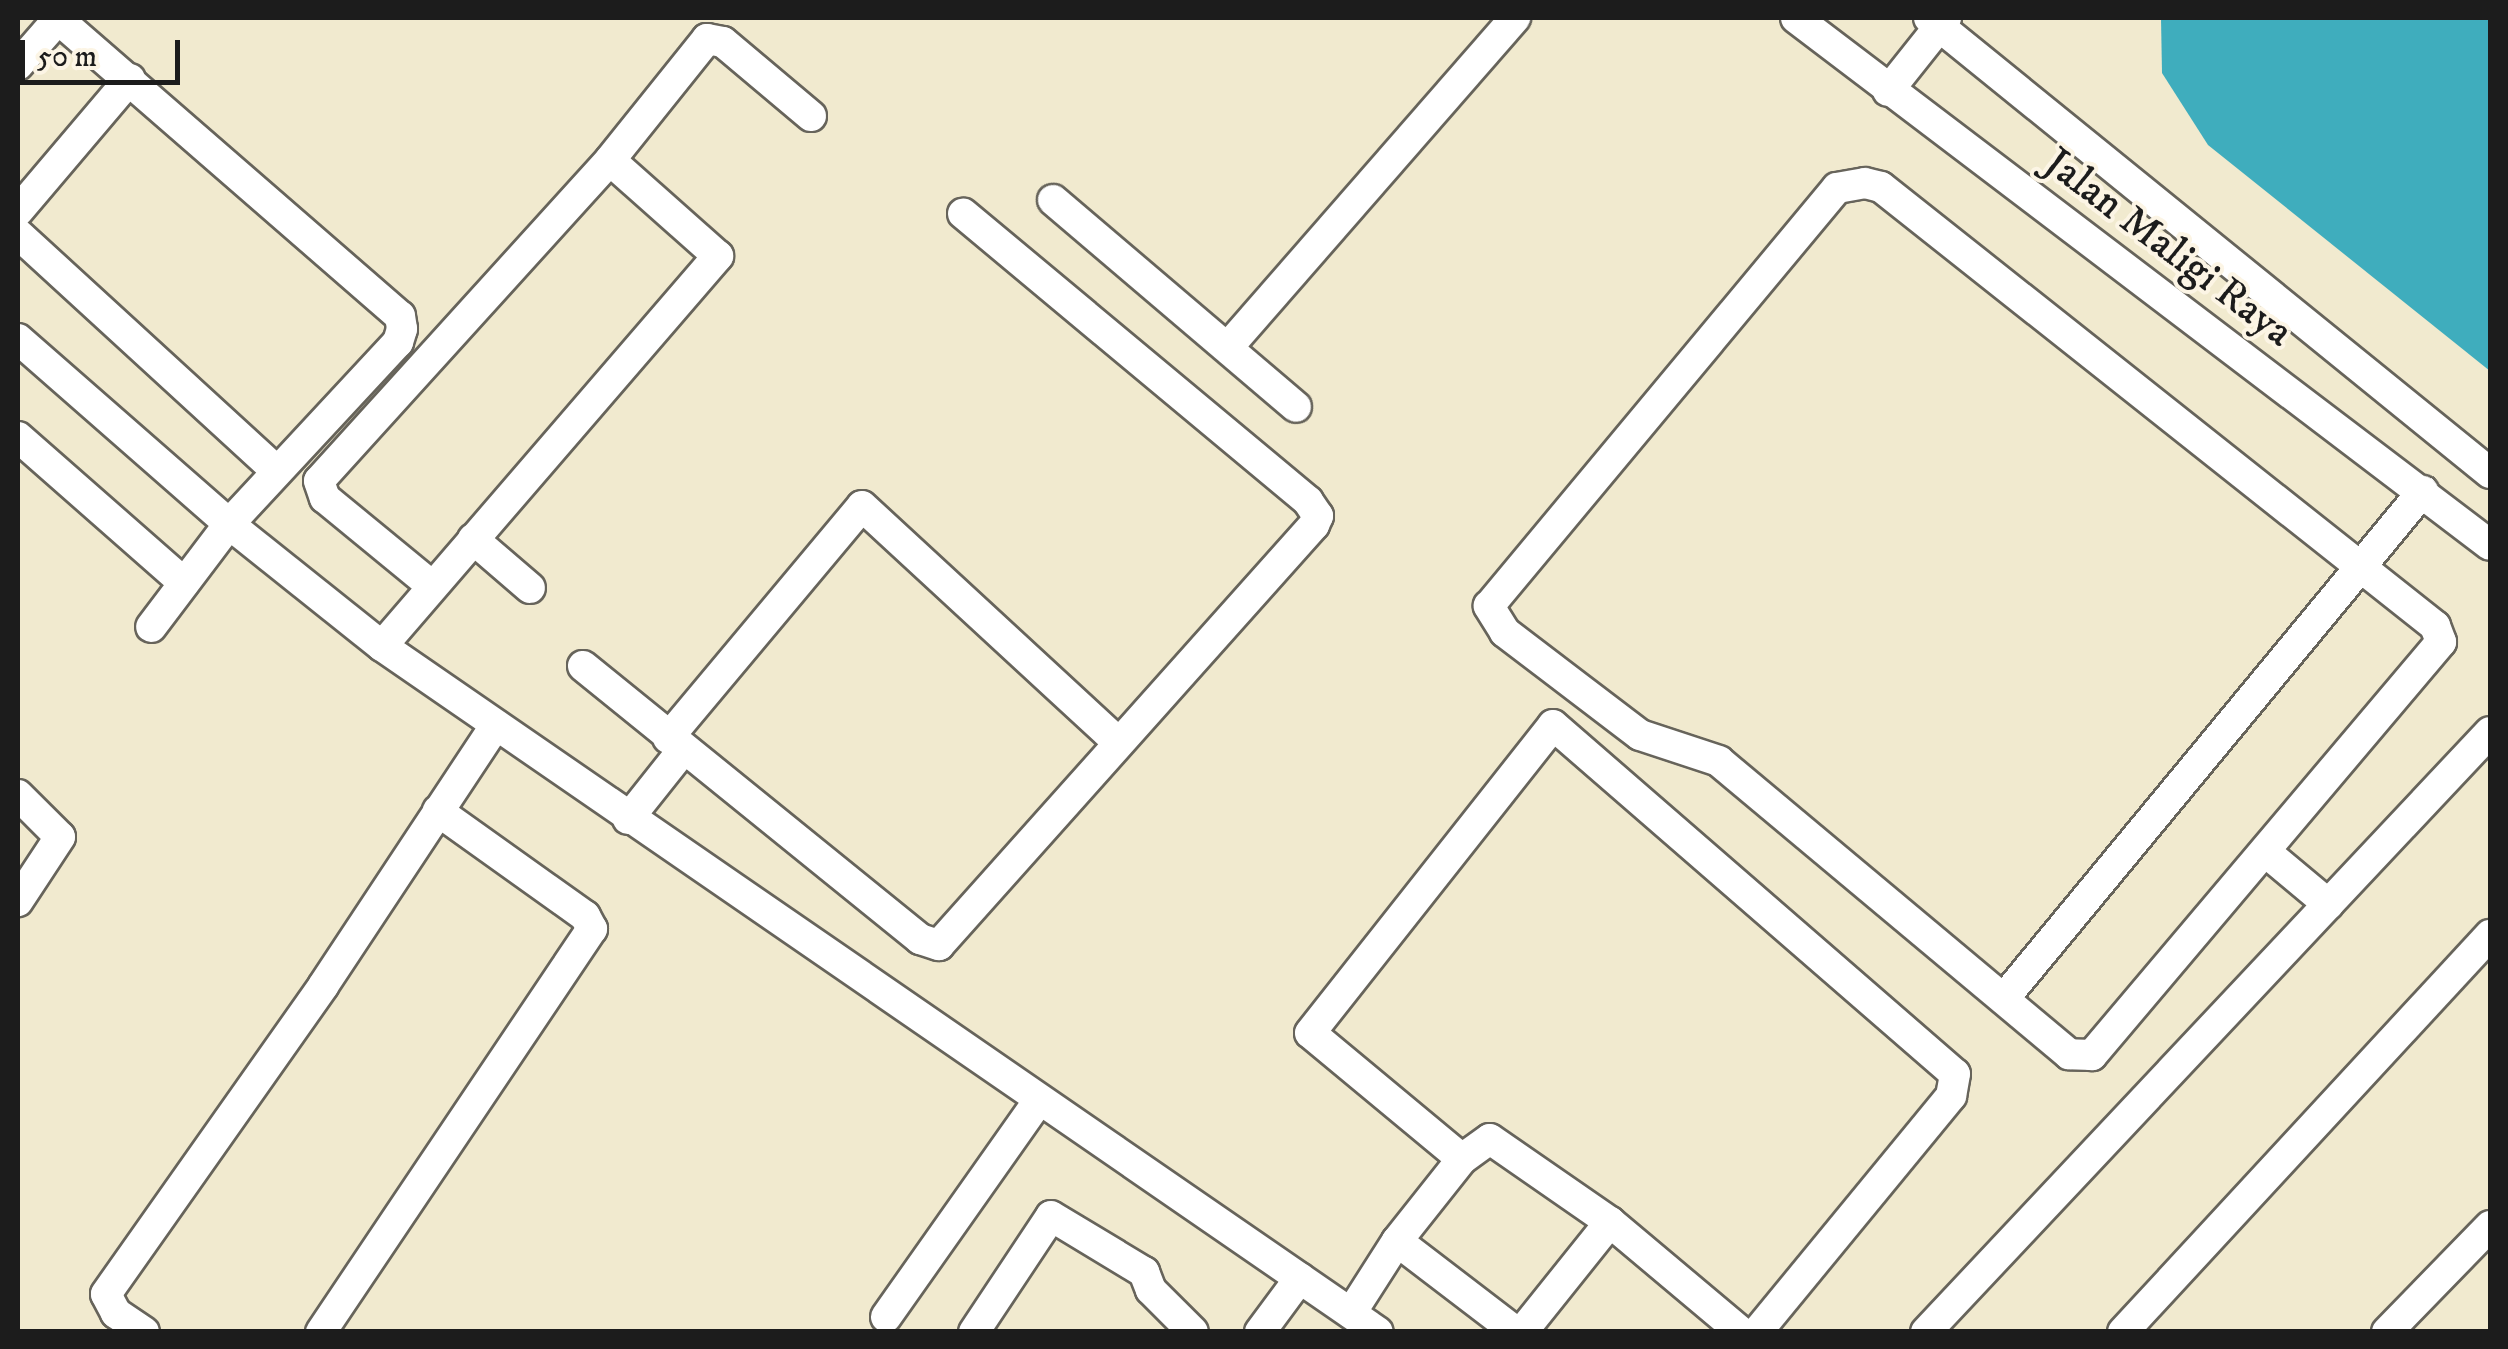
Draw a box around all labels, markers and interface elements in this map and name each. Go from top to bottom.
scale bar [25,20,185,82]
text: 50 m [37,39,97,76]
street label: Jalan Maligi Raya [2034,138,2302,358]

